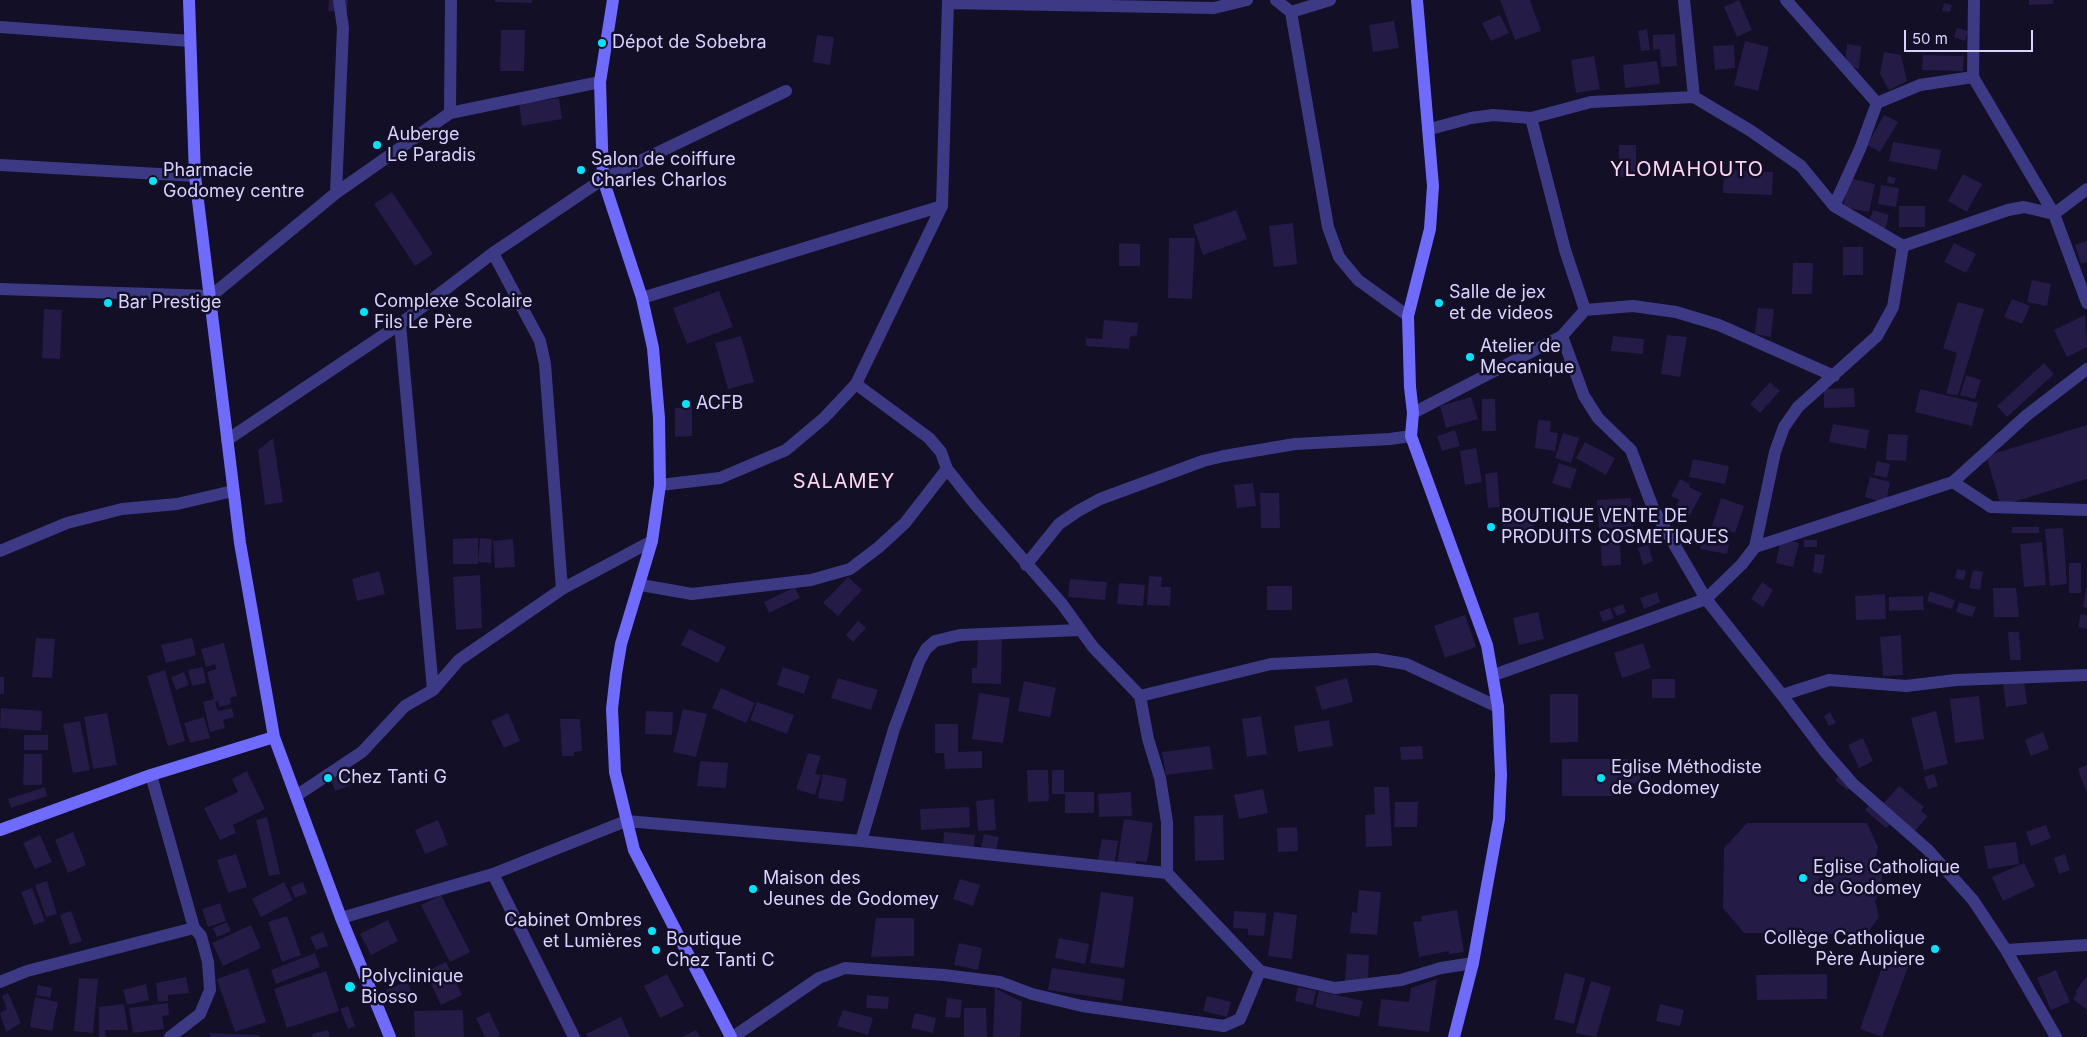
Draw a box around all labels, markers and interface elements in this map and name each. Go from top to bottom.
scale bar [1907,20,2036,52]
text: 50 m [1912,29,1948,48]
place label: Dépot de Sobebra [612,32,767,54]
marker: Dépot de Sobebra [596,37,608,49]
place label: Auberge Le Paradis [387,124,476,166]
marker: Auberge Le Paradis [371,139,383,151]
place label: Salon de coiffure Charles Charlos [591,149,736,192]
district label: YLOMAHOUTO [1609,158,1765,182]
place label: Pharmacie Godomey centre [163,160,304,202]
marker: Salon de coiffure Charles Charlos [575,164,587,176]
marker: Pharmacie Godomey centre [147,175,159,187]
place label: Salle de jex et de videos [1449,282,1553,324]
place label: Complexe Scolaire Fils Le Père [374,291,533,334]
place label: Bar Prestige [118,292,221,314]
marker: Bar Prestige [102,297,114,309]
marker: Salle de jex et de videos [1433,297,1445,309]
marker: Complexe Scolaire Fils Le Père [358,306,370,318]
place label: Atelier de Mecanique [1480,336,1574,378]
marker: Atelier de Mecanique [1464,351,1476,363]
place label: ACFB [696,393,743,415]
marker: ACFB [680,398,692,410]
district label: SALAMEY [792,470,896,494]
place label: BOUTIQUE VENTE DE PRODUITS COSMETIQUES [1501,506,1729,548]
marker: BOUTIQUE VENTE DE PRODUITS COSMETIQUES [1485,521,1497,533]
place label: Eglise Méthodiste de Godomey [1611,757,1762,800]
place label: Chez Tanti G [338,767,447,789]
marker: Chez Tanti G [322,772,334,784]
marker: Eglise Méthodiste de Godomey [1595,772,1607,784]
place label: Eglise Catholique de Godomey [1813,857,1960,900]
place label: Maison des Jeunes de Godomey [763,868,939,911]
marker: Eglise Catholique de Godomey [1797,872,1809,884]
marker: Maison des Jeunes de Godomey [747,883,759,895]
place label: Cabinet Ombres et Lumières [504,910,642,952]
marker: Cabinet Ombres et Lumières [646,925,658,937]
place label: Collège Catholique Père Aupiere [1764,928,1925,971]
place label: Boutique Chez Tanti C [666,929,775,972]
marker: Collège Catholique Père Aupiere [1929,943,1941,955]
marker: Boutique Chez Tanti C [650,944,662,956]
place label: Polyclinique Biosso [361,966,464,1009]
marker: Polyclinique Biosso [343,980,357,994]

